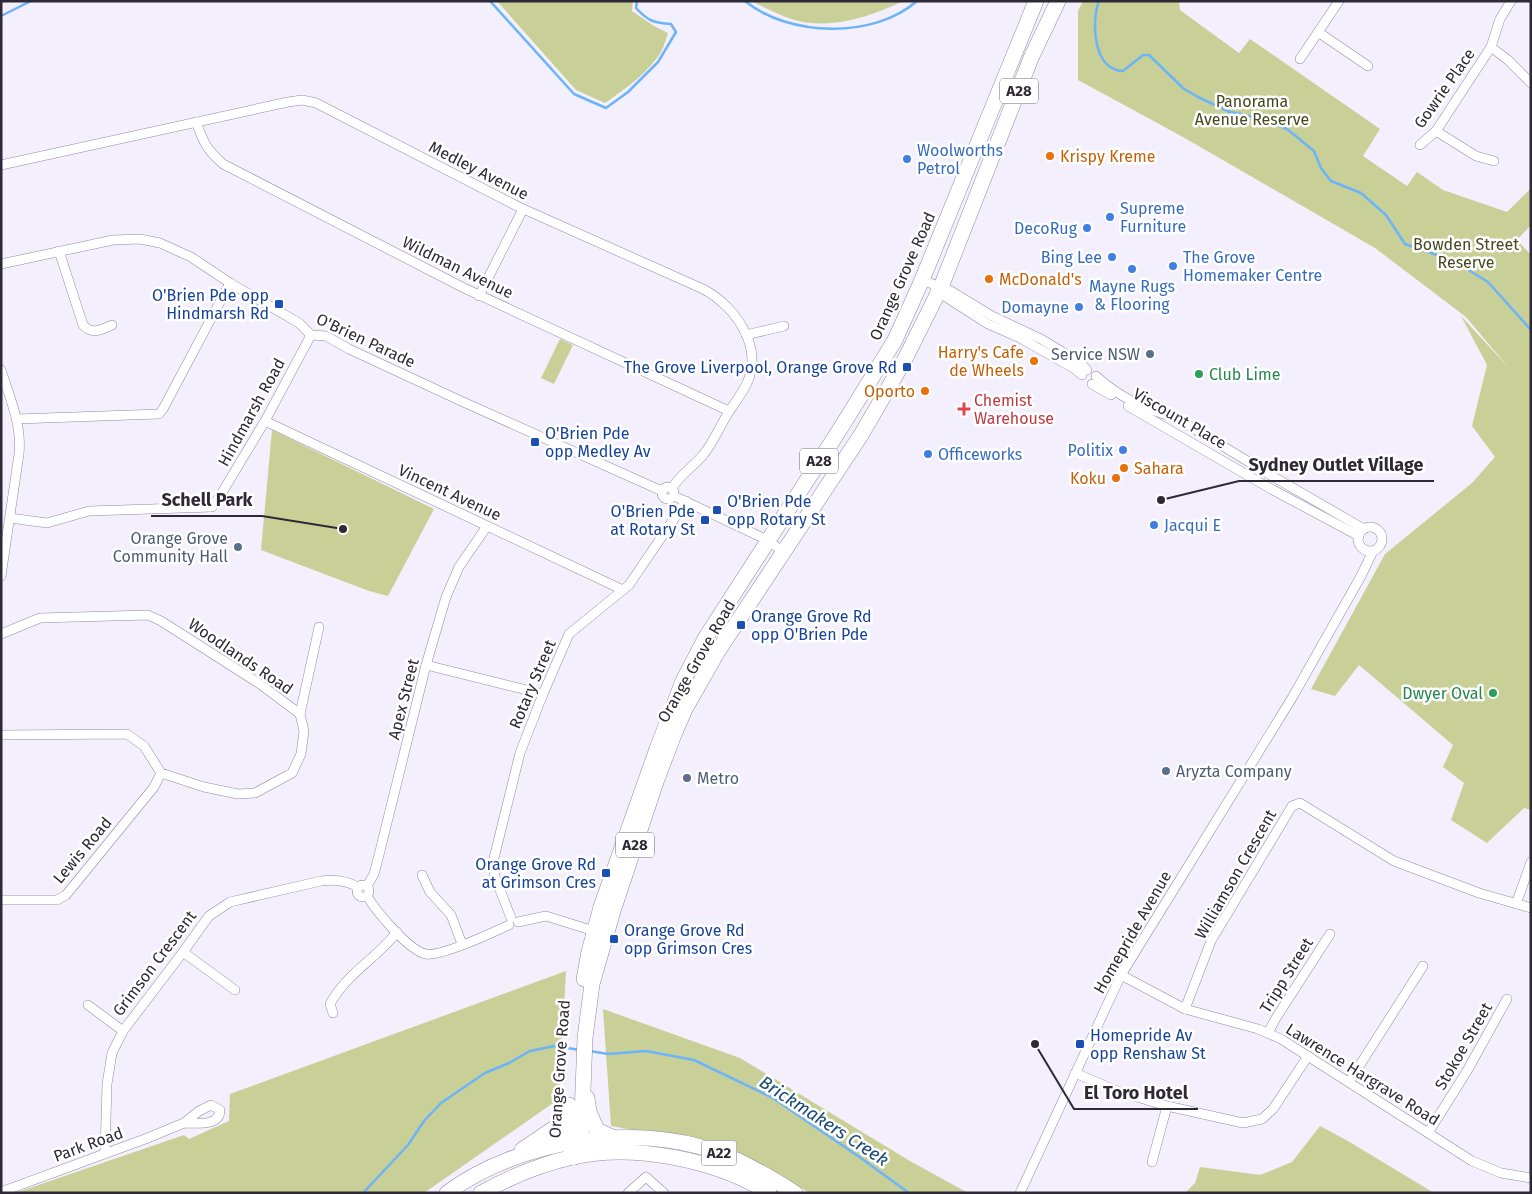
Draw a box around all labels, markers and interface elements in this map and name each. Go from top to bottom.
street label: Gowrie Place [1410,45,1479,132]
road number: A28 [1000,78,1038,104]
park label: Panorama Avenue Reserve [1195,92,1309,129]
street label: Medley Avenue [426,137,532,204]
place label: Woolworths Petrol [917,141,1003,178]
place label: Krispy Kreme [1060,147,1155,166]
marker: Krispy Kreme [1044,150,1056,162]
marker: Woolworths Petrol [901,153,913,165]
place label: Supreme Furniture [1120,199,1186,236]
street label: Orange Grove Road [866,209,939,343]
marker: Supreme Furniture [1104,211,1116,223]
place label: DecoRug [1014,219,1078,238]
marker: DecoRug [1081,222,1093,234]
street label: Wildman Avenue [399,232,516,303]
park label: Bowden Street Reserve [1413,235,1519,272]
place label: Bing Lee [1041,248,1102,267]
place label: The Grove Homemaker Centre [1183,248,1322,285]
marker: Bing Lee [1106,251,1118,263]
marker: The Grove Homemaker Centre [1167,260,1179,272]
marker: Mayne Rugs & Flooring [1126,263,1138,275]
place label: McDonald's [999,270,1082,289]
marker: McDonald's [983,273,995,285]
place label: Mayne Rugs & Flooring [1089,277,1175,314]
place label: O'Brien Pde opp Hindmarsh Rd [152,286,269,323]
marker: O'Brien Pde opp Hindmarsh Rd [273,298,285,310]
place label: Domayne [1001,298,1069,317]
marker: Domayne [1073,301,1085,313]
street label: O'Brien Parade [313,309,418,372]
place label: Harry's Cafe de Wheels [938,343,1024,380]
place label: Service NSW [1051,345,1140,364]
marker: Service NSW [1144,348,1156,360]
street label: Hindmarsh Road [214,355,289,470]
marker: Harry's Cafe de Wheels [1028,355,1040,367]
place label: The Grove Liverpool, Orange Grove Rd [624,358,897,377]
marker: The Grove Liverpool, Orange Grove Rd [901,361,913,373]
place label: Club Lime [1209,365,1280,384]
marker: Club Lime [1193,368,1205,380]
place label: Oporto [864,382,915,401]
street label: Viscount Place [1130,384,1230,453]
marker: Oporto [919,385,931,397]
place label: Chemist Warehouse [974,391,1054,428]
marker: Chemist Warehouse [958,403,970,415]
place label: O'Brien Pde opp Medley Av [545,424,651,461]
marker: O'Brien Pde opp Medley Av [529,436,541,448]
place label: Politix [1068,441,1113,460]
marker: Politix [1117,444,1129,456]
place label: Officeworks [938,445,1022,464]
road number: A28 [800,448,838,474]
marker: Officeworks [922,448,934,460]
callout: Sydney Outlet Village [1239,448,1434,481]
text: Sydney Outlet Village [1249,454,1423,476]
place label: Sahara [1134,459,1184,478]
street label: Vincent Avenue [395,460,504,525]
marker: Sahara [1118,462,1130,474]
place label: Koku [1070,469,1106,488]
marker: Koku [1110,472,1122,484]
callout: Schell Park [151,483,262,516]
text: Schell Park [161,489,254,511]
place label: O'Brien Pde opp Rotary St [727,492,826,529]
place label: O'Brien Pde at Rotary St [610,502,695,539]
marker: O'Brien Pde opp Rotary St [711,504,723,516]
marker: O'Brien Pde at Rotary St [699,514,711,526]
place label: Jacqui E [1164,516,1221,535]
marker: Jacqui E [1148,519,1160,531]
place label: Orange Grove Community Hall [113,529,228,566]
marker: Orange Grove Community Hall [232,541,244,553]
street label: Orange Grove Road [654,597,739,726]
place label: Orange Grove Rd opp O'Brien Pde [751,607,872,644]
street label: Woodlands Road [185,614,297,698]
marker: Orange Grove Rd opp O'Brien Pde [735,619,747,631]
street label: Rotary Street [505,637,560,732]
street label: Apex Street [384,657,423,742]
place label: Dwyer Oval [1402,684,1483,703]
marker: Dwyer Oval [1487,687,1499,699]
place label: Aryzta Company [1176,762,1292,781]
marker: Aryzta Company [1160,765,1172,777]
place label: Metro [697,769,739,788]
marker: Metro [681,772,693,784]
street label: Williamson Crescent [1191,806,1280,942]
street label: Lewis Road [49,813,116,887]
road number: A28 [616,832,654,858]
place label: Orange Grove Rd at Grimson Cres [475,855,596,892]
marker: Orange Grove Rd at Grimson Cres [600,867,612,879]
street label: Homepride Avenue [1090,868,1175,997]
street label: Grimson Crescent [109,907,200,1020]
place label: Orange Grove Rd opp Grimson Cres [624,921,752,958]
marker: Orange Grove Rd opp Grimson Cres [608,933,620,945]
street label: Tripp Street [1256,934,1317,1016]
street label: Orange Grove Road [545,999,574,1139]
street label: Stokoe Street [1431,999,1496,1093]
street label: Lawrence Hargrave Road [1282,1019,1443,1130]
place label: Homepride Av opp Renshaw St [1090,1026,1206,1063]
marker: Homepride Av opp Renshaw St [1074,1038,1086,1050]
water label: Brickmakers Creek [755,1071,893,1171]
callout: El Toro Hotel [1074,1076,1198,1109]
text: El Toro Hotel [1084,1082,1189,1104]
street label: Park Road [51,1123,126,1166]
road number: A22 [702,1140,736,1166]

